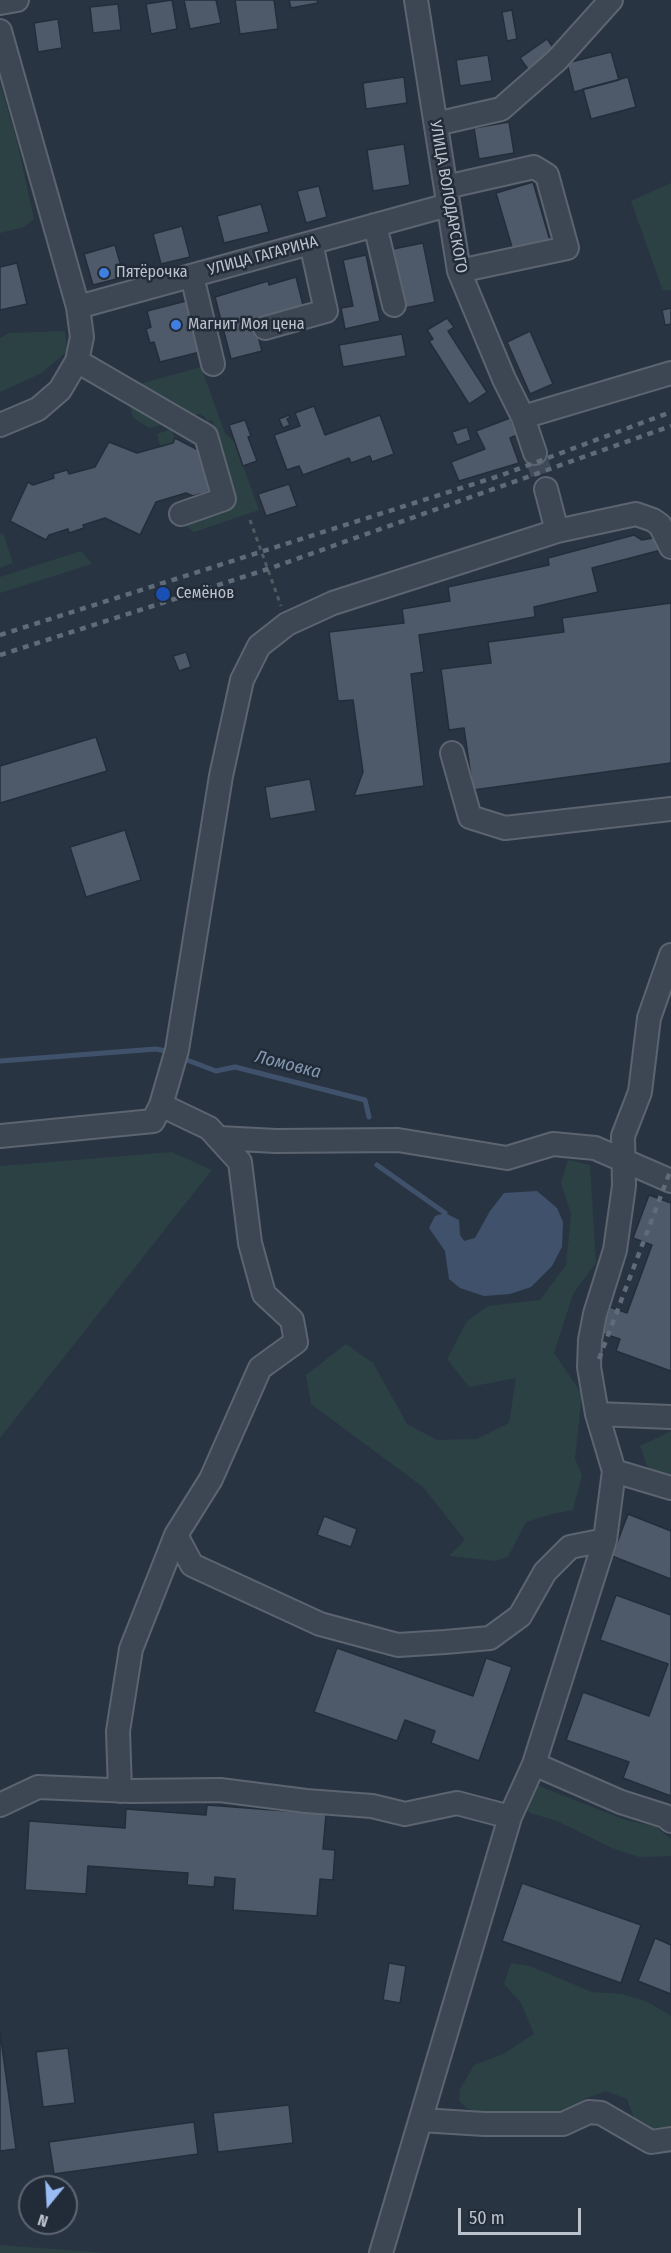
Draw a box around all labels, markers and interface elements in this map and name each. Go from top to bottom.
street label: УЛИЦА ВОЛОДАРСКОГО [425,119,471,275]
street label: УЛИЦА ГАГАРИНА [206,232,320,280]
place label: Пятёрочка [116,263,188,283]
marker: Пятёрочка [97,266,111,280]
place label: Магнит Моя цена [188,315,305,335]
marker: Магнит Моя цена [169,318,183,332]
place label: Семёнов [176,584,234,604]
marker: Семёнов [154,585,172,603]
water label: Ломовка [253,1046,323,1084]
north arrow [18,2175,78,2235]
scale bar [461,2196,584,2234]
text: 50 m [469,2207,505,2229]
text: N [35,2210,50,2231]

